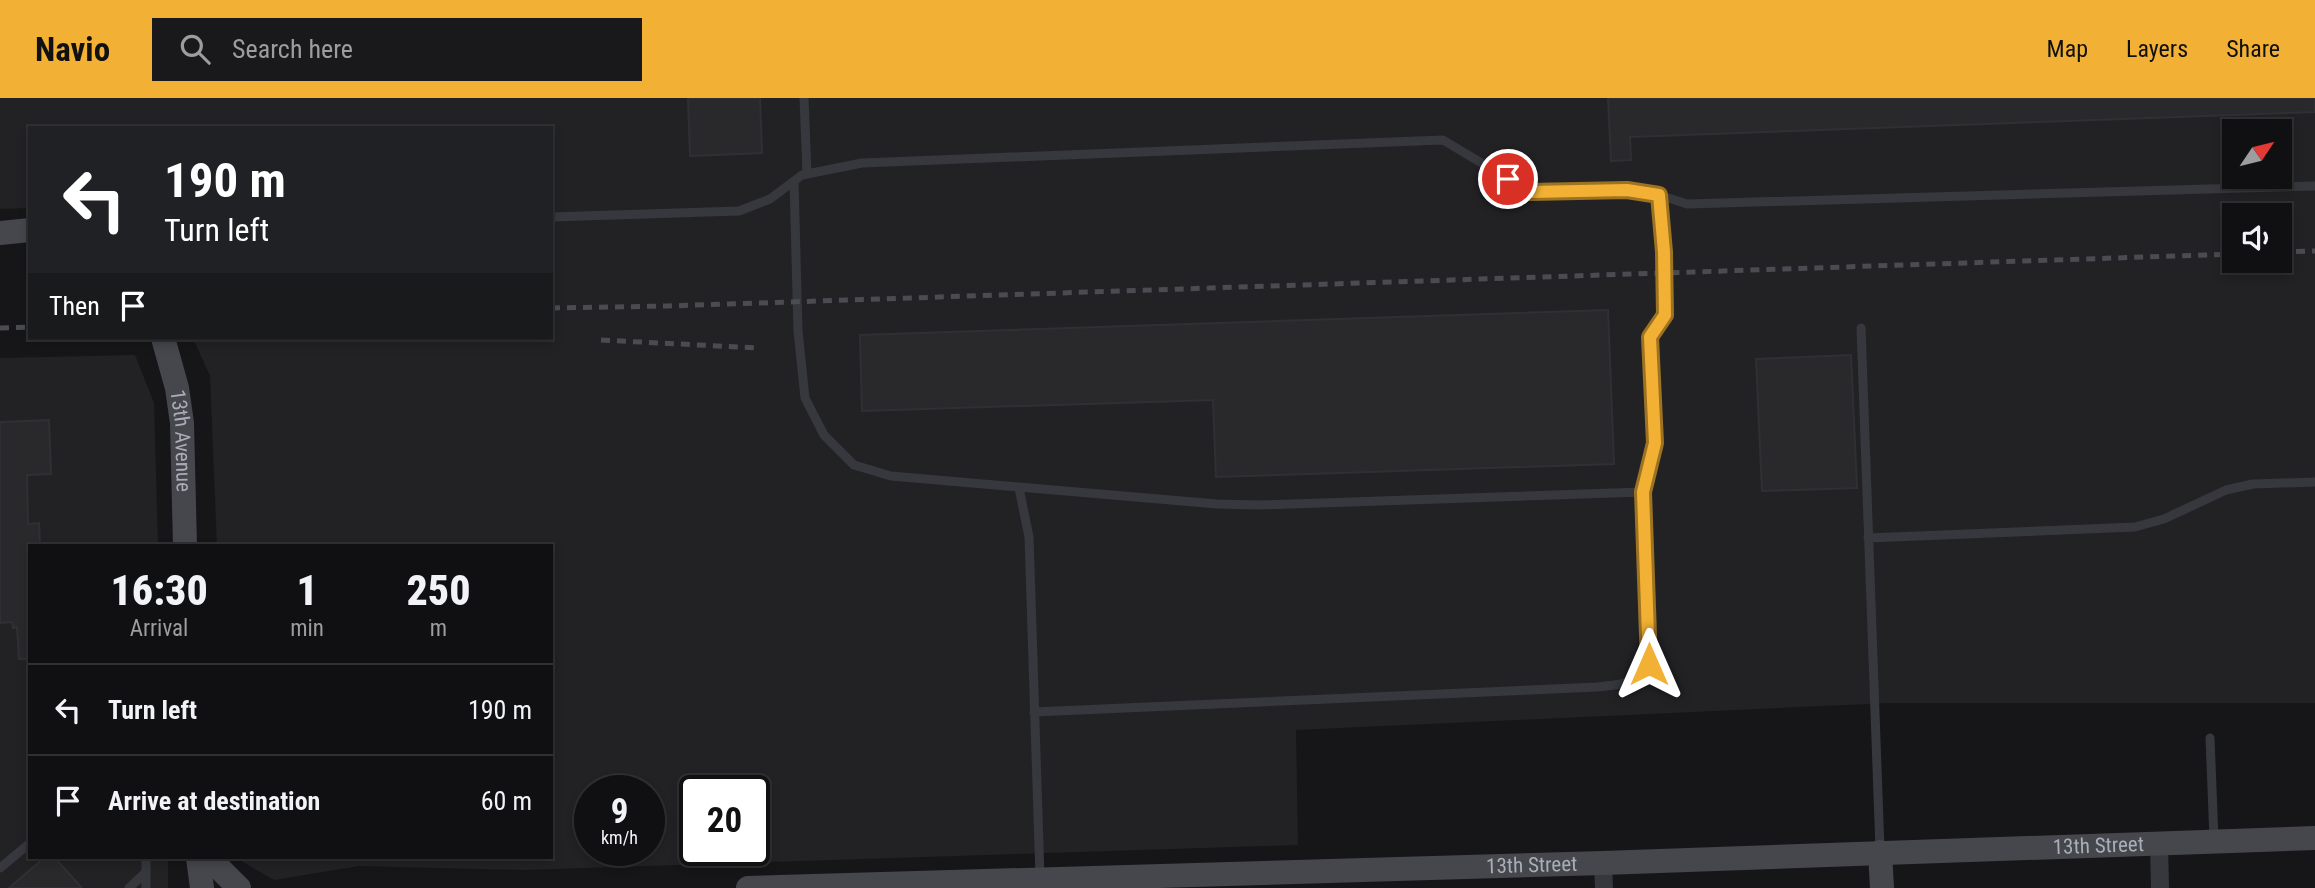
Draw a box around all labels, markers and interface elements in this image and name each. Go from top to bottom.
search box [152,18,642,81]
text: Navio [35,30,110,69]
icon: search [176,30,214,68]
text: Search here [232,34,353,64]
text: Map [2047,35,2088,63]
text: Layers [2126,35,2188,63]
text: Share [2226,35,2280,63]
north arrow [2222,119,2292,189]
map controls [2222,119,2292,273]
pin [1478,149,1538,209]
text: 190 m [164,152,286,209]
icon: left [49,154,140,245]
icon: arrive [1489,160,1527,198]
button: sound [2222,203,2292,273]
text: Turn left [164,211,269,249]
icon: arrive [114,287,152,325]
text: Then [49,291,100,321]
street label: 13th Avenue [165,388,196,492]
text: 16:30 [110,566,208,615]
text: 1 [296,566,318,615]
text: 250 [406,566,471,615]
text: Arrival [130,615,188,642]
text: min [290,615,324,642]
text: m [430,615,447,642]
position arrow [1612,627,1686,701]
icon: left [49,691,87,729]
text: Turn left [108,695,197,725]
text: 190 m [468,695,532,725]
speed limit sign: 20 [679,775,770,866]
icon: arrive [49,782,87,820]
text: Arrive at destination [108,786,320,816]
text: 60 m [481,786,532,816]
text: 9 [611,791,628,832]
text: km/h [601,827,638,848]
street label: 13th Street [2052,832,2144,859]
street label: 13th Street [1486,852,1578,878]

